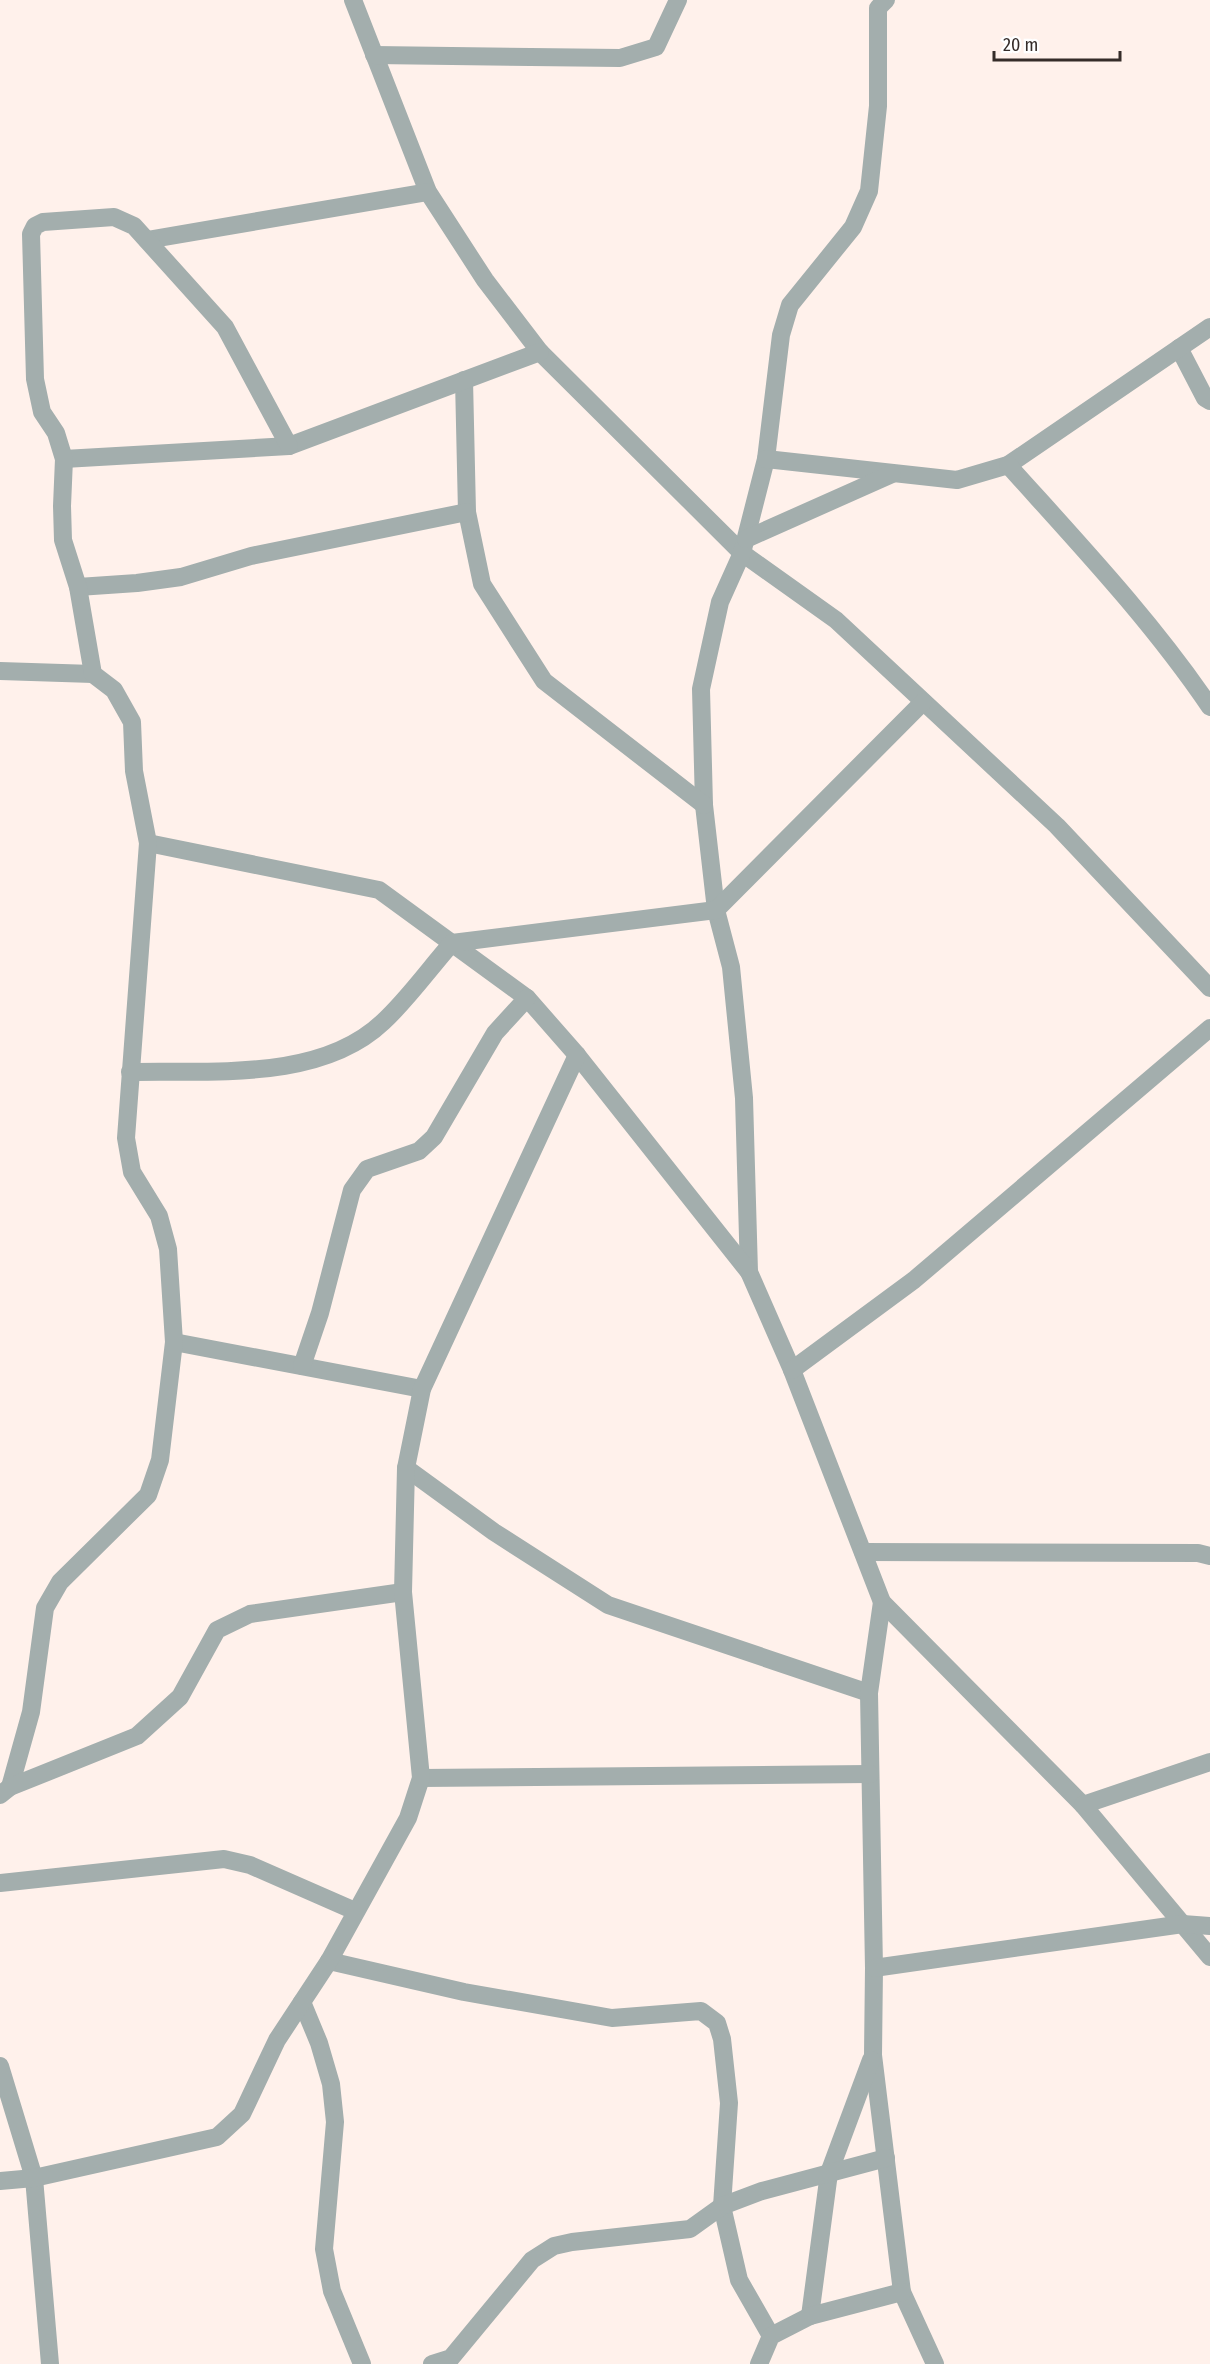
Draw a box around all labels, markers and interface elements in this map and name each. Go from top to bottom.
scale bar [994,24,1120,62]
text: 20 m [1003,34,1038,56]

